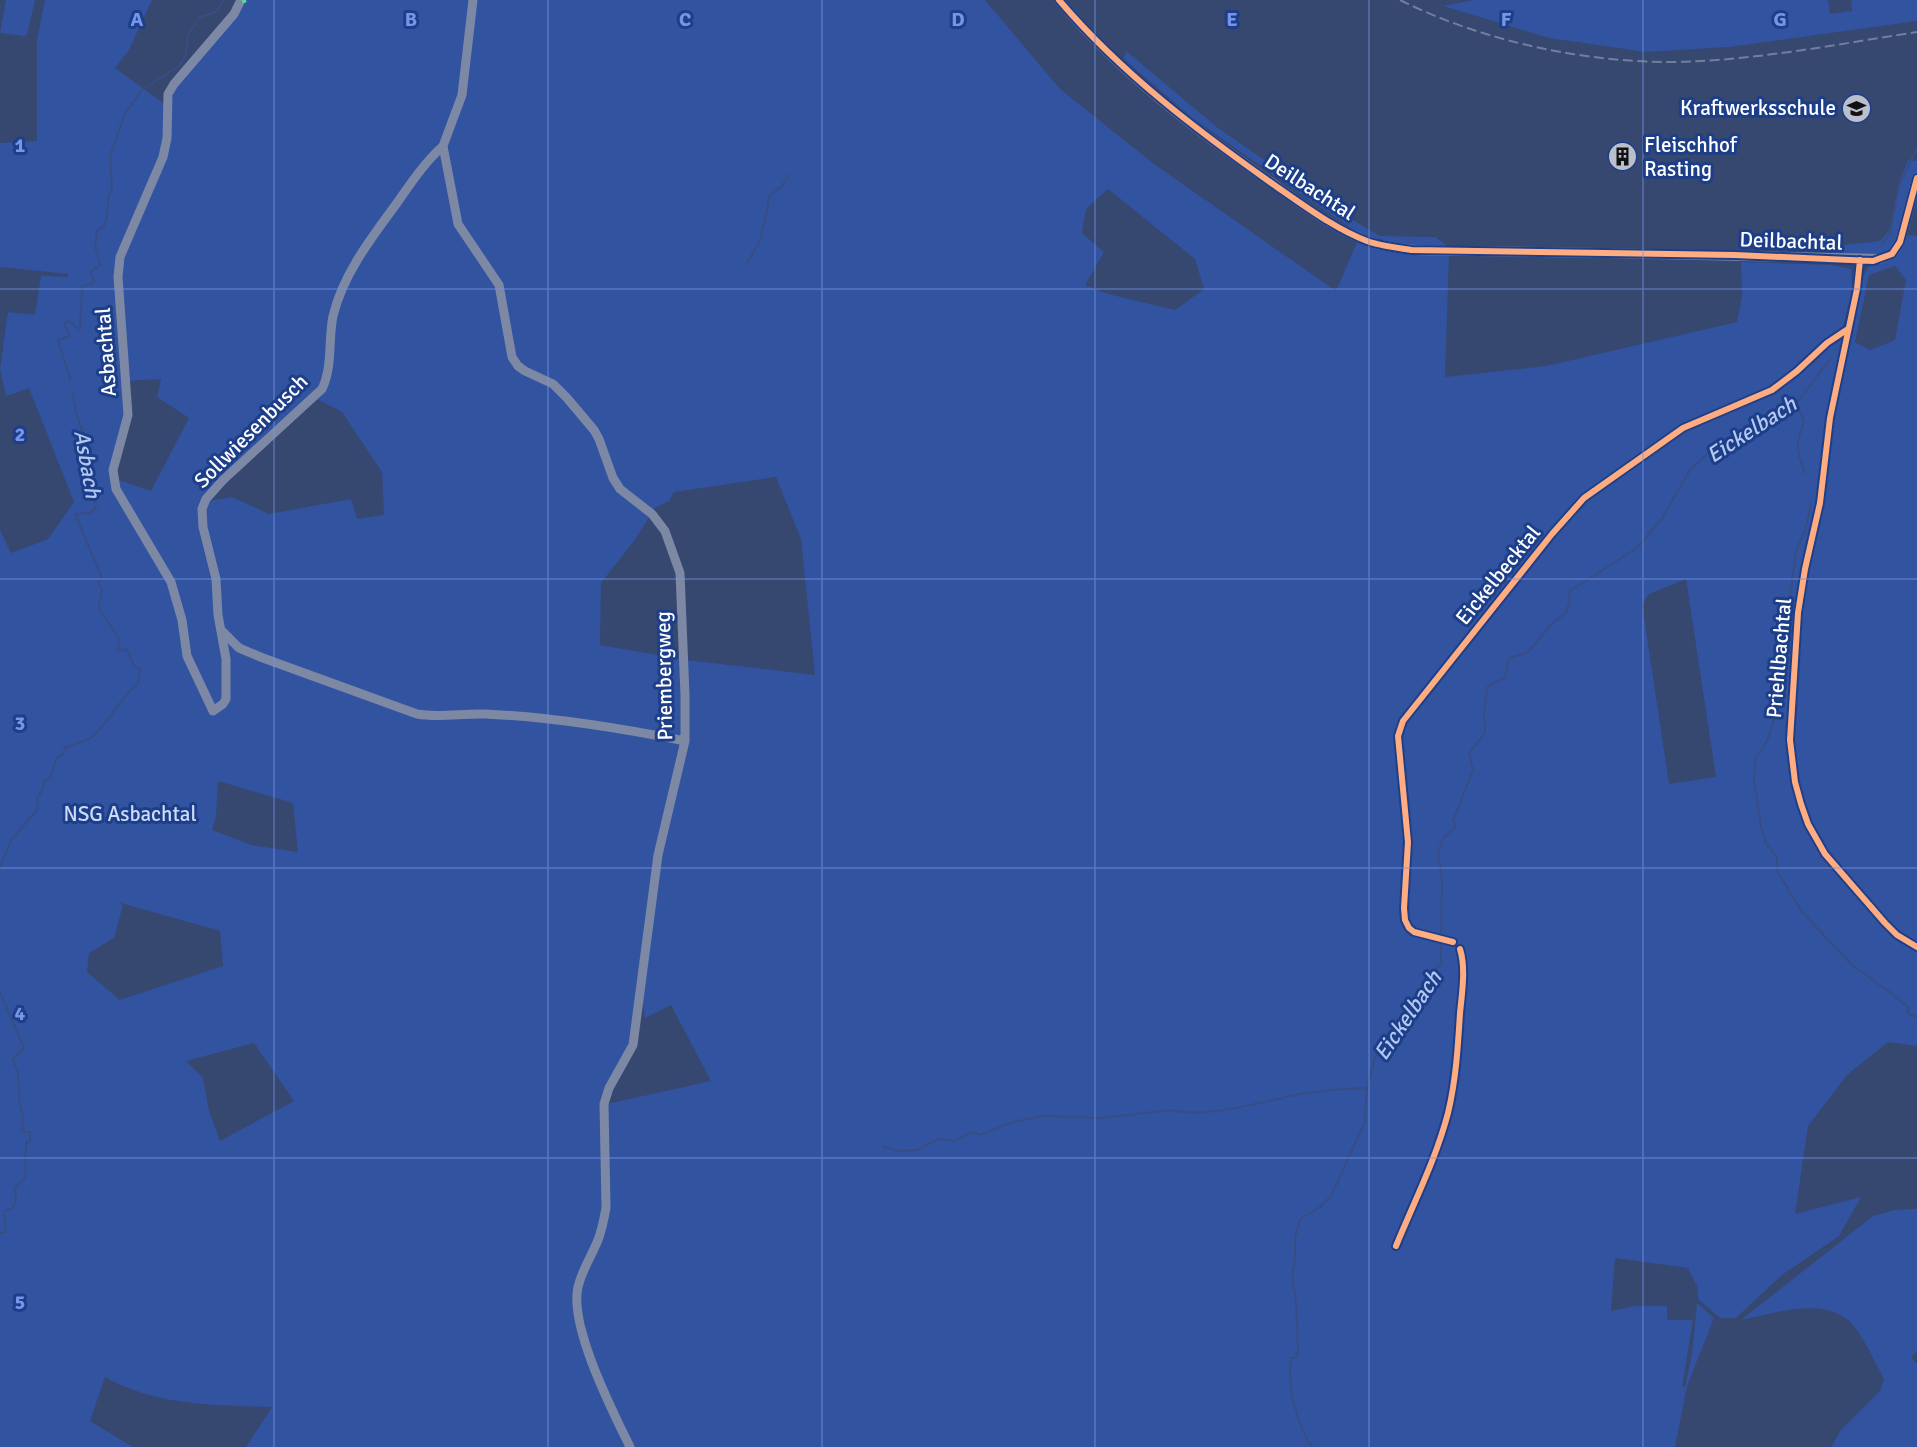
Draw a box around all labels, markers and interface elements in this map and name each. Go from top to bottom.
text: A [131,7,144,32]
text: B [405,7,417,32]
text: C [679,7,691,32]
text: D [951,7,965,32]
text: E [1226,7,1238,32]
text: F [1501,7,1512,32]
text: G [1773,7,1787,32]
school or university icon: Kraftwerksschule [1841,92,1873,124]
place label: Kraftwerksschule [1680,95,1836,121]
place label: Fleischhof Rasting [1644,132,1738,182]
text: 1 [15,133,26,158]
building icon: Fleischhof Rasting [1607,141,1639,173]
street label: Deilbachtal [1260,148,1360,226]
street label: Deilbachtal [1739,226,1843,256]
street label: Asbachtal [90,307,122,397]
street label: Sollwiesenbusch [189,369,313,493]
water label: Eickelbach [1701,390,1802,468]
text: 2 [15,422,25,447]
water label: Asbach [68,428,107,501]
street label: Eickelbecktal [1450,520,1546,630]
street label: Priehlbachtal [1761,597,1797,719]
street label: Priembergweg [650,611,678,741]
text: 3 [15,711,25,736]
park label: NSG Asbachtal [63,801,197,827]
water label: Eickelbach [1368,965,1448,1065]
text: 4 [15,1001,26,1026]
text: 5 [15,1290,25,1315]

